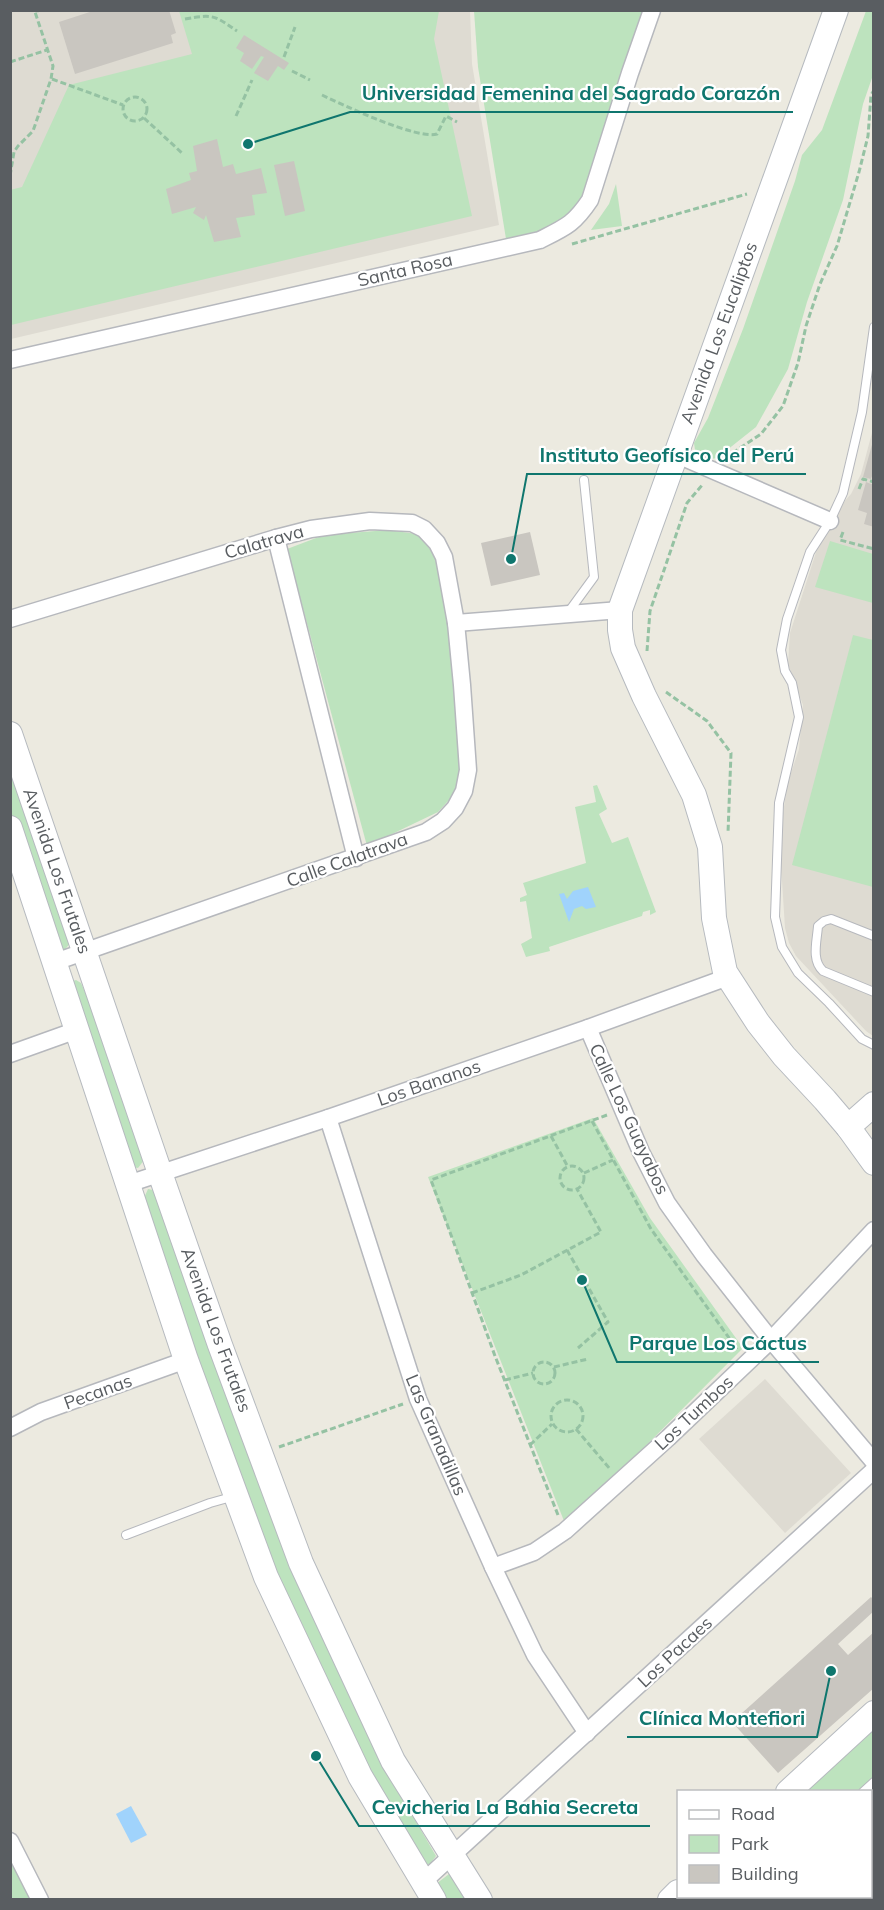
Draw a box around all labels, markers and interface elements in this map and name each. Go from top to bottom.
callout: Universidad Femenina del Sagrado Corazón [350,74,793,112]
text: Universidad Femenina del Sagrado Corazón [362,80,780,105]
street label: Avenida Los Eucaliptos [675,239,762,427]
street label: Santa Rosa [355,247,455,292]
callout: Instituto Geofísico del Perú [527,436,806,474]
text: Instituto Geofísico del Perú [540,442,794,467]
street label: Calatrava [221,519,306,564]
street label: Avenida Los Frutales [18,785,97,957]
street label: Calle Calatrava [283,827,411,892]
street label: Calle Los Guayabos [584,1040,675,1198]
street label: Los Bananos [374,1054,484,1111]
street label: Avenida Los Frutales [176,1244,257,1415]
callout: Parque Los Cáctus [617,1324,819,1362]
text: Parque Los Cáctus [629,1330,807,1355]
street label: Pecanas [61,1369,135,1414]
street label: Los Tumbos [649,1370,738,1455]
street label: Las Granadillas [401,1371,472,1499]
street label: Los Pacaes [632,1611,717,1692]
callout: Clínica Montefiori [627,1699,817,1737]
text: Clínica Montefiori [639,1705,805,1730]
callout: Cevicheria La Bahia Secreta [359,1788,650,1826]
legend [677,1790,872,1898]
text: Cevicheria La Bahia Secreta [372,1794,638,1819]
text: Road [731,1802,775,1825]
text: Park [731,1832,770,1855]
text: Building [731,1862,799,1885]

